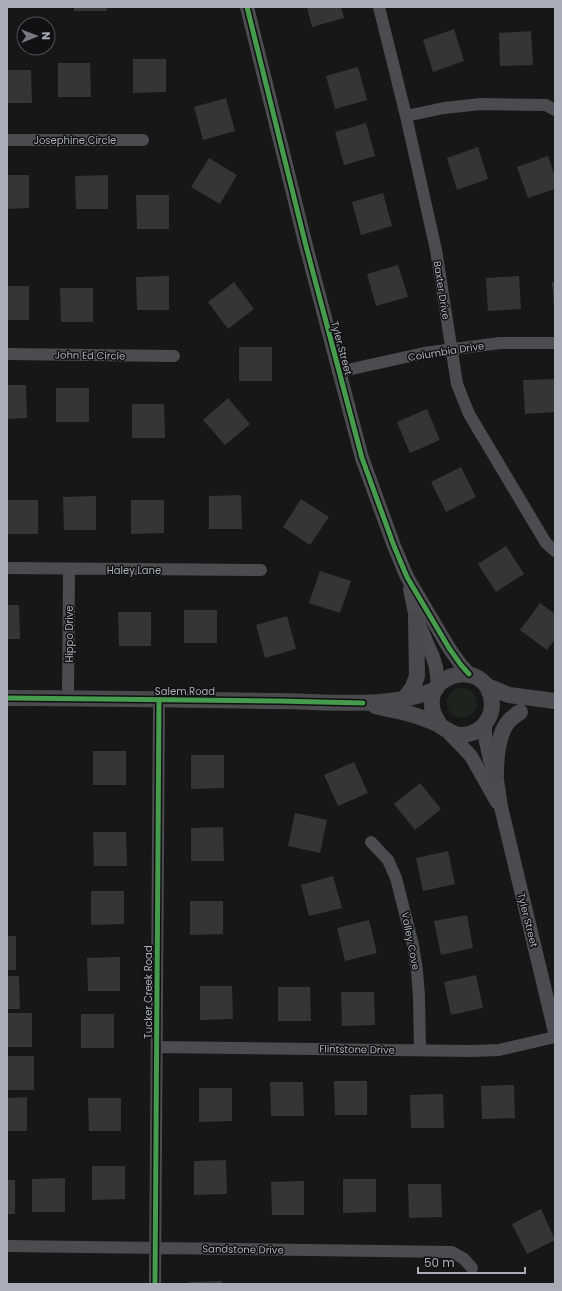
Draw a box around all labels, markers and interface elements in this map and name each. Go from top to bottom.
north arrow [16,16,56,56]
text: N [38,32,54,40]
street label: Josephine Circle [34,133,116,148]
street label: Baxter Drive [429,260,454,320]
street label: Tyler Street [327,319,356,377]
street label: Columbia Drive [407,338,485,365]
street label: John Ed Circle [55,347,125,364]
street label: Haley Lane [107,563,161,578]
street label: Hippo Drive [62,605,77,663]
street label: Salem Road [155,684,215,699]
street label: Tyler Street [514,891,542,949]
street label: Valley Cove [398,911,423,971]
street label: Tucker Creek Road [141,945,156,1039]
street label: Flintstone Drive [319,1041,395,1058]
street label: Sandstone Drive [202,1241,284,1258]
scale bar [418,1249,525,1275]
text: 50 m [424,1254,455,1271]

